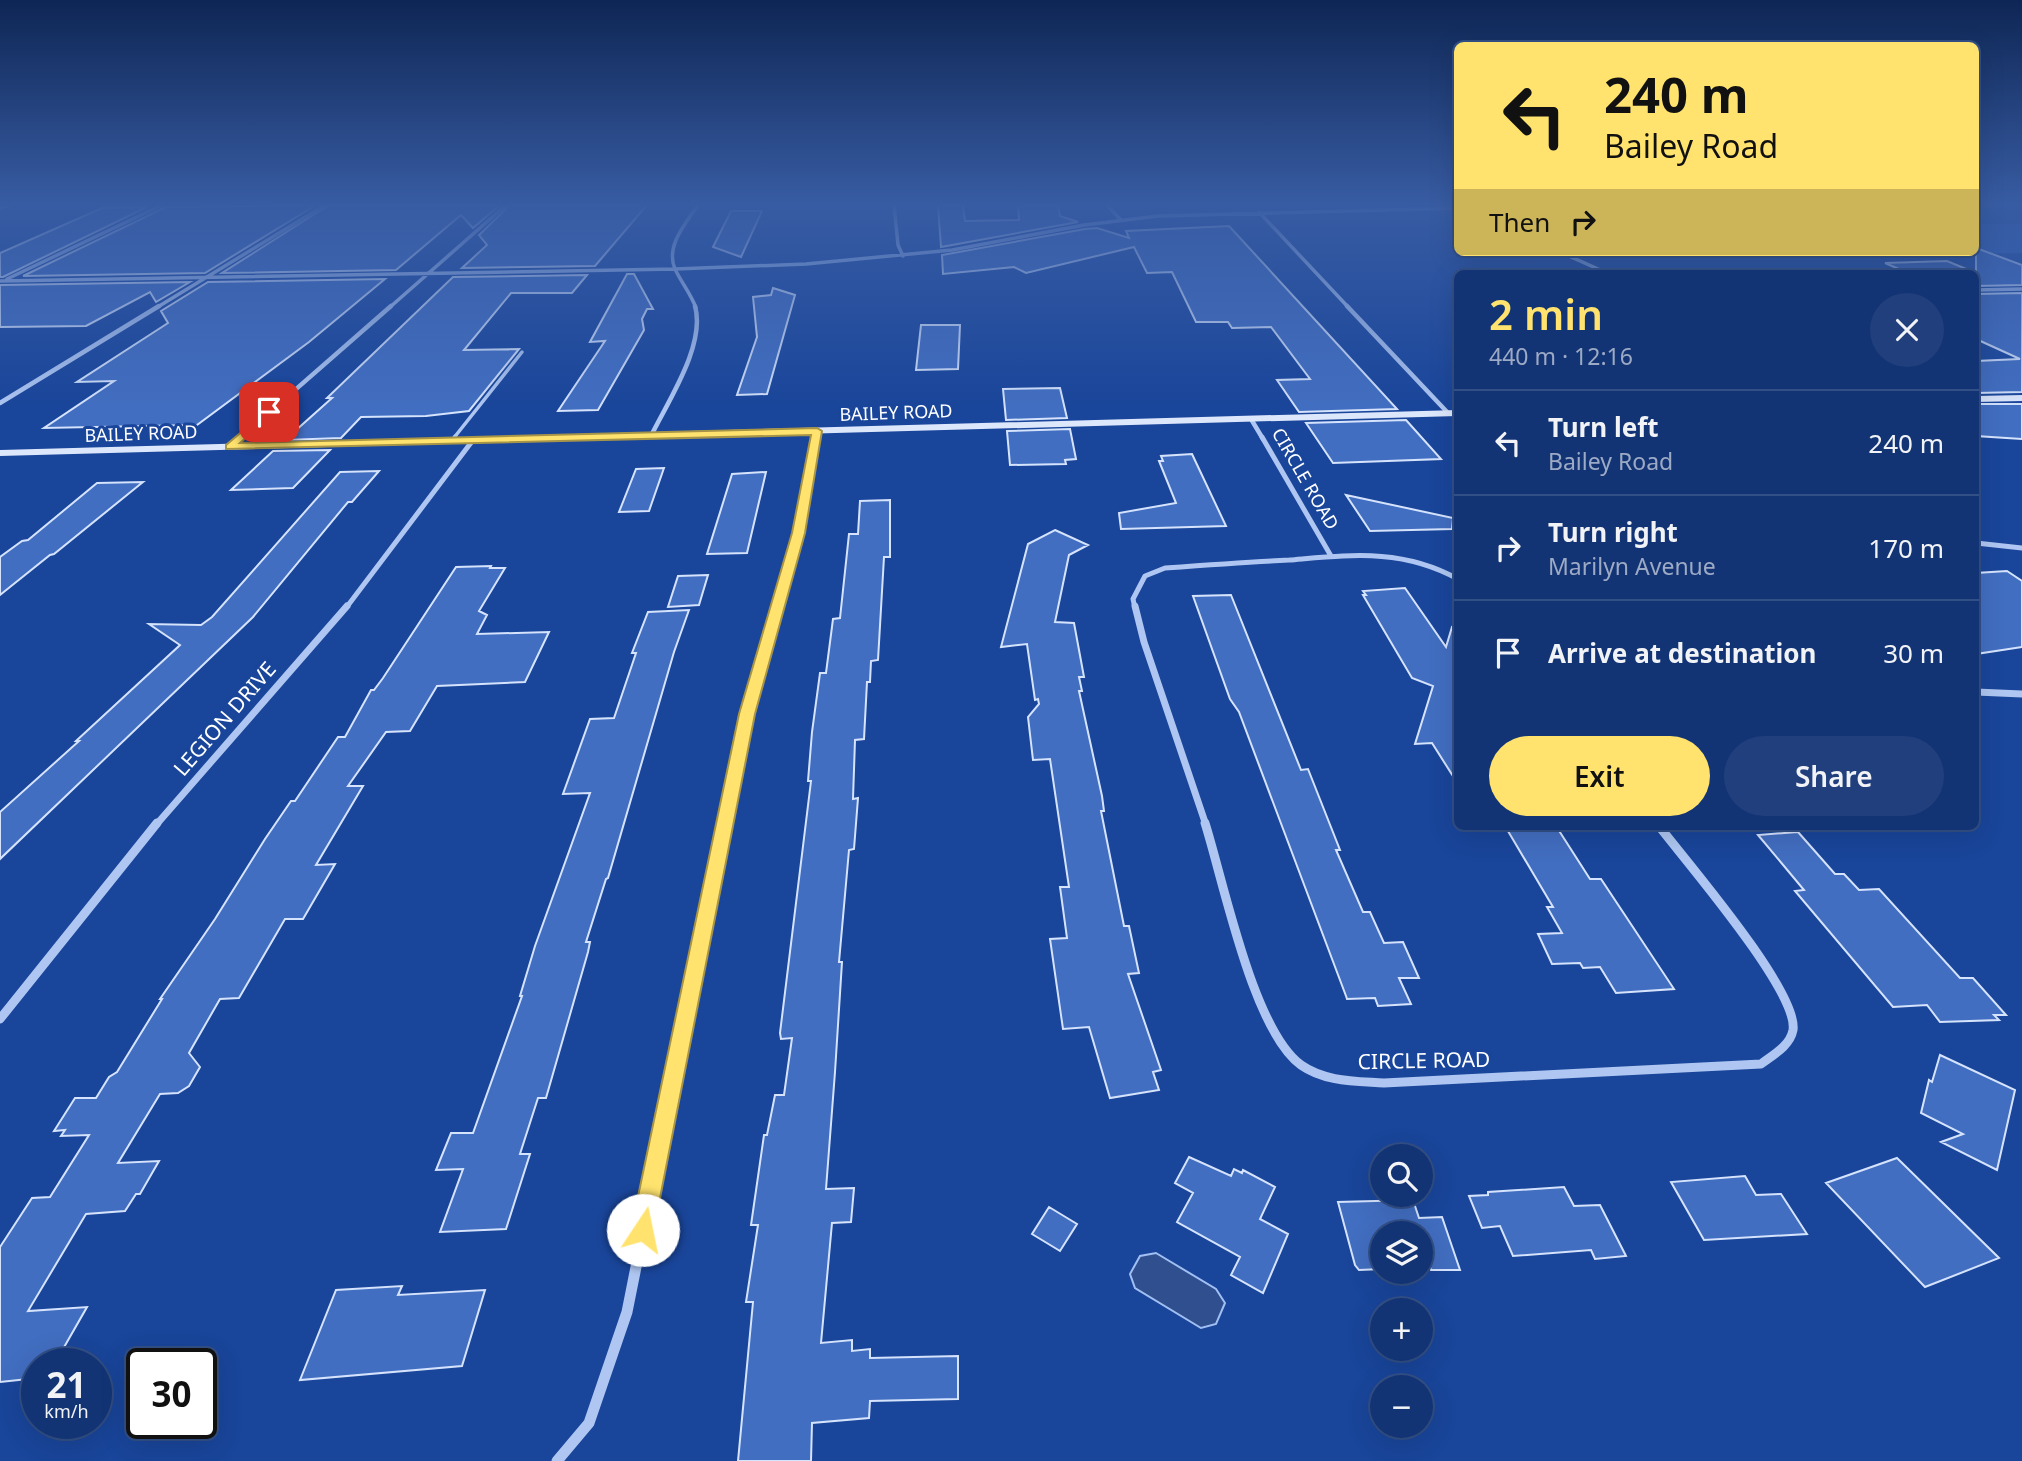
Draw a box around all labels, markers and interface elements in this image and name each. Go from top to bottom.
text: 240 m [1604,61,1749,127]
icon: left [1489,70,1580,161]
text: Bailey Road [1604,124,1778,167]
icon: right [1564,203,1602,241]
text: Then [1489,204,1550,240]
text: 2 min [1489,285,1603,342]
button: close [1870,293,1944,367]
text: 440 m · 12:16 [1489,340,1633,372]
pin [239,382,299,442]
icon: arrive [250,393,288,431]
street label: BAILEY ROAD [839,398,953,426]
text: Turn left [1548,409,1659,445]
street label: BAILEY ROAD [84,419,198,447]
street label: CIRCLE ROAD [1267,423,1345,534]
icon: left [1489,424,1527,462]
text: 240 m [1868,425,1944,461]
text: Bailey Road [1548,445,1673,477]
text: Turn right [1548,514,1678,550]
icon: right [1489,529,1527,567]
text: 170 m [1868,530,1944,566]
text: Marilyn Avenue [1548,550,1716,582]
icon: arrive [1489,634,1527,672]
text: Arrive at destination [1548,635,1817,671]
text: 30 m [1883,635,1944,671]
street label: LEGION DRIVE [167,655,282,781]
button: Exit [1489,736,1710,816]
button: Share [1724,736,1944,816]
street label: CIRCLE ROAD [1357,1045,1491,1075]
map controls [1370,1144,1433,1438]
button: search [1370,1144,1433,1207]
position arrow [606,1193,680,1267]
button: layers [1370,1221,1433,1284]
button: + [1370,1298,1433,1361]
speed limit sign: 30 [126,1348,217,1439]
text: 21 [46,1361,87,1408]
button: − [1370,1375,1433,1438]
text: km/h [44,1399,89,1423]

